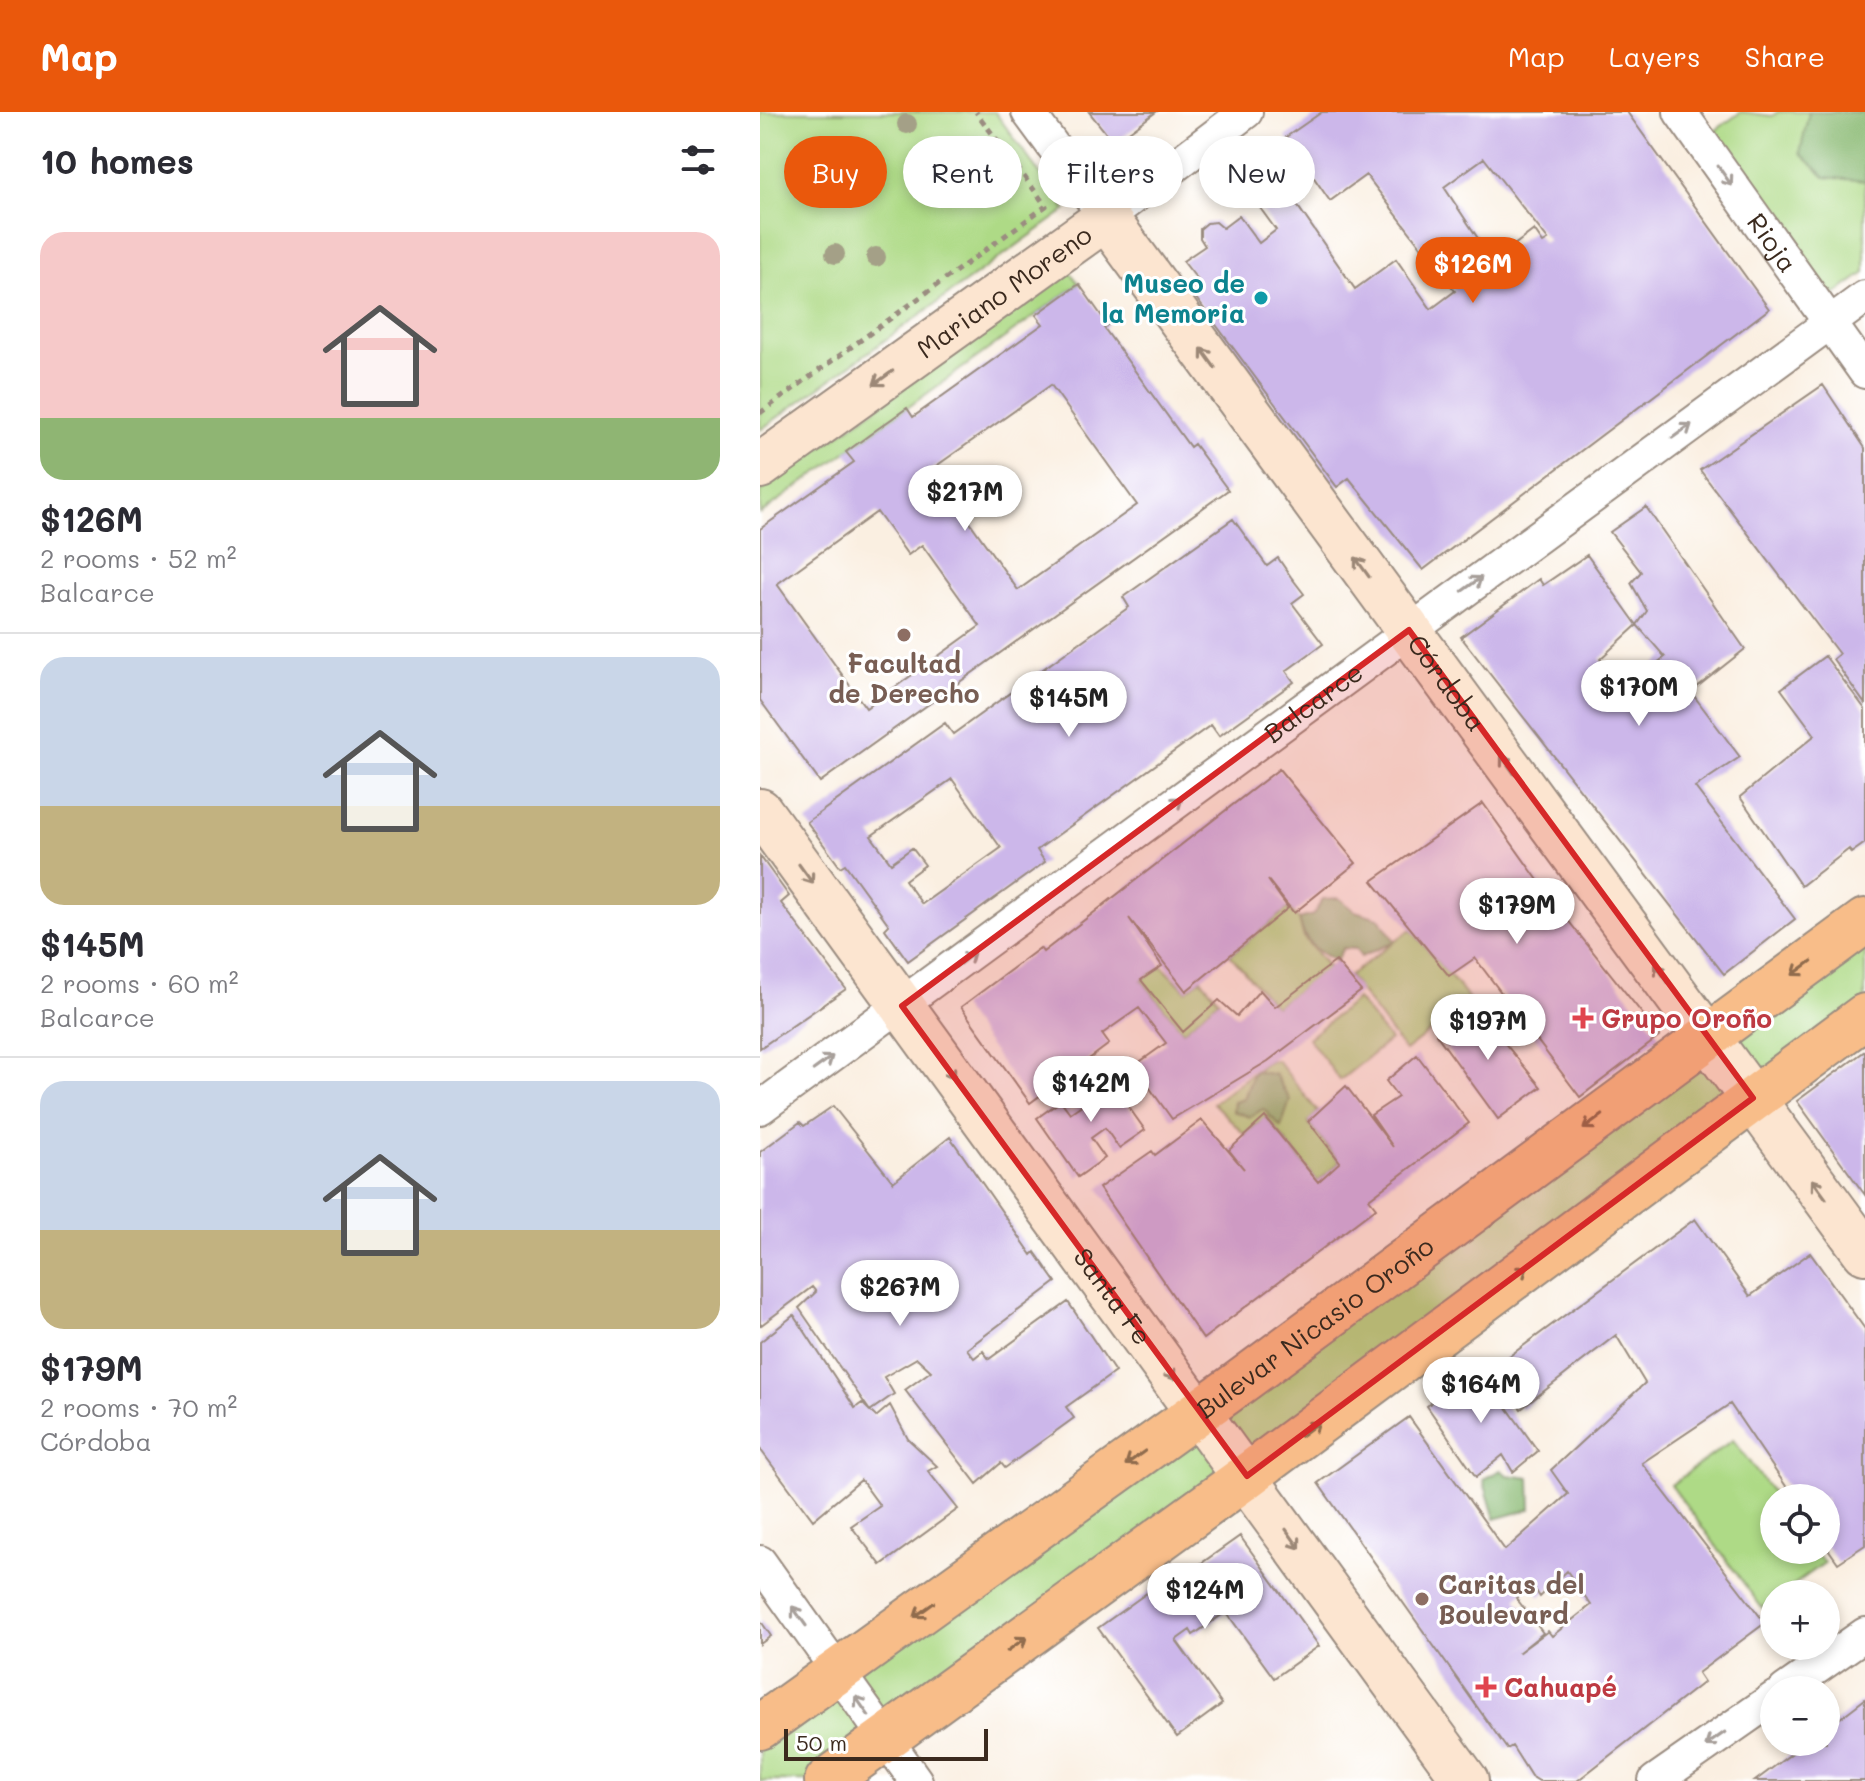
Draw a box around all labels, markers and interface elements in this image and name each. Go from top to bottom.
text: Map [40,31,118,81]
text: Map [1508,38,1565,74]
text: Layers [1609,38,1701,74]
text: Share [1745,38,1825,74]
chip: Buy [784,136,887,208]
chip: Rent [903,136,1022,208]
chip: Filters [1038,136,1183,208]
chip: New [1199,136,1315,208]
text: 10 homes [40,138,194,183]
icon: filters [676,138,720,182]
one-way arrow [1717,164,1733,186]
street label: Rioja [1740,206,1805,279]
street label: Mariano Moreno [910,217,1098,365]
pin: $126M [1417,237,1529,305]
text: $126M [1434,246,1512,280]
place label: Museo de la Memoria [1101,266,1245,330]
icon: home [308,284,452,428]
marker: Museo de la Memoria [1252,289,1270,307]
one-way arrow [1200,347,1217,369]
one-way arrow [873,369,894,386]
one-way arrow [1670,422,1692,439]
pin: $217M [909,465,1021,533]
text: $217M [926,474,1004,508]
text: $126M [40,496,143,541]
text: 2 rooms · 52 m² [40,541,237,575]
one-way arrow [1354,557,1371,578]
text: Balcarce [40,575,155,609]
one-way arrow [1460,576,1482,592]
marker: Facultad de Derecho [895,626,913,644]
street label: Córdoba [1400,627,1494,738]
place label: Facultad de Derecho [829,646,979,710]
street label: Balcarce [1257,654,1369,750]
pin: $170M [1583,660,1695,728]
text: $170M [1599,669,1679,703]
pin: $145M [1013,671,1125,739]
text: $145M [1029,680,1109,714]
icon: home [308,709,452,853]
one-way arrow [1500,755,1517,776]
one-way arrow [1162,796,1184,813]
one-way arrow [797,863,814,884]
pin: $179M [1461,878,1573,946]
text: $179M [1478,887,1556,921]
text: $145M [40,921,145,966]
one-way arrow [953,952,975,968]
one-way arrow [1792,959,1814,976]
one-way arrow [1654,964,1670,986]
text: 2 rooms · 60 m² [40,966,239,1000]
pin: $197M [1432,994,1544,1062]
text: Balcarce [40,1000,155,1034]
place label: Grupo Oroño [1601,1001,1772,1035]
text: $197M [1449,1003,1527,1037]
marker: Grupo Oroño [1572,1007,1594,1029]
one-way arrow [812,1055,834,1071]
pin: $142M [1035,1056,1147,1124]
one-way arrow [940,1058,956,1080]
text: $142M [1051,1065,1131,1099]
one-way arrow [1583,1113,1604,1130]
icon: home [308,1133,452,1277]
one-way arrow [1811,1179,1828,1200]
street label: Bulevar Nicasio Oroño [1189,1228,1440,1425]
street label: Santa Fe [1066,1241,1160,1351]
pin: $267M [844,1260,956,1328]
one-way arrow [1507,1265,1528,1282]
text: $267M [859,1269,941,1303]
text: $179M [40,1345,143,1390]
pin: $164M [1425,1357,1537,1425]
one-way arrow [1159,1358,1176,1380]
text: $164M [1441,1366,1521,1400]
text: 2 rooms · 70 m² [40,1390,237,1424]
one-way arrow [1299,1421,1320,1438]
text: Córdoba [40,1424,152,1458]
one-way arrow [1125,1450,1147,1466]
map controls [1760,1484,1840,1756]
button: locate [1760,1484,1840,1564]
one-way arrow [1285,1528,1301,1550]
pin: $124M [1149,1563,1261,1631]
place label: Caritas del Boulevard [1438,1567,1585,1631]
text: $124M [1165,1572,1245,1606]
button: + [1760,1580,1840,1660]
marker: Caritas del Boulevard [1413,1590,1431,1608]
one-way arrow [914,1602,936,1618]
one-way arrow [791,1606,807,1628]
one-way arrow [1005,1636,1027,1653]
place label: Cahuapé [1504,1670,1617,1704]
marker: Cahuapé [1475,1676,1497,1698]
button: − [1760,1676,1840,1756]
one-way arrow [854,1695,870,1717]
scale bar [784,1725,988,1761]
text: 50 m [796,1728,847,1757]
one-way arrow [1704,1731,1726,1747]

